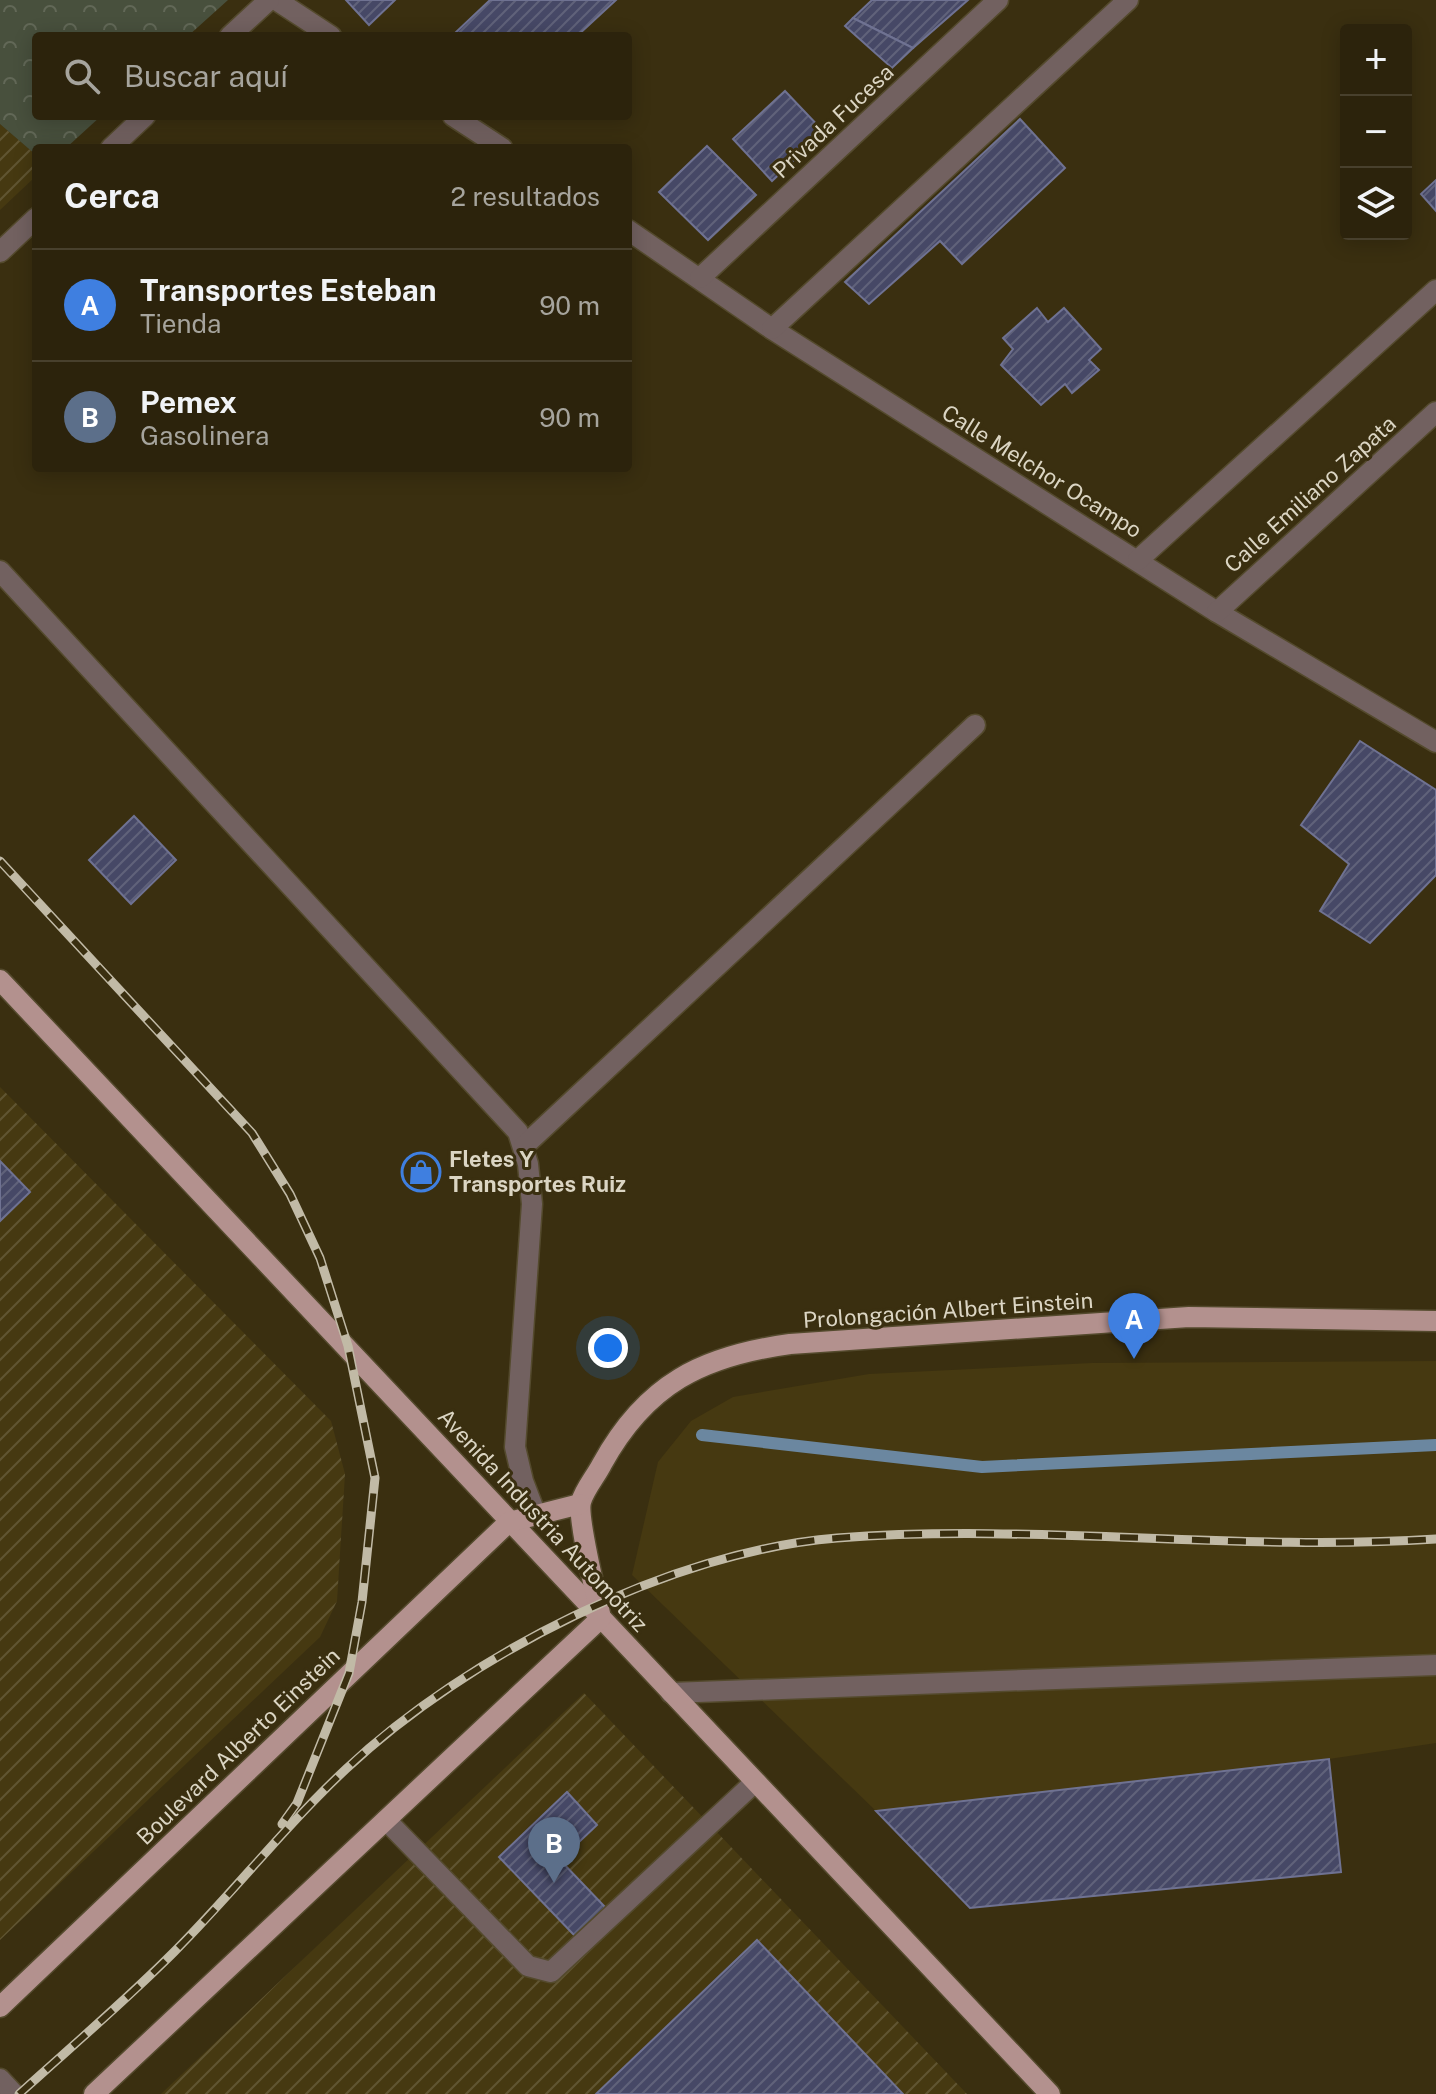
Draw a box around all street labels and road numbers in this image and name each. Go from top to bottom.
street label: Privada Fucesa [767,59,899,183]
street label: Calle Melchor Ocampo [937,399,1147,543]
street label: Calle Emiliano Zapata [1219,410,1401,578]
street label: Prolongación Albert Einstein [802,1287,1094,1333]
street label: Avenida Industria Automotriz [433,1403,653,1637]
street label: Boulevard Alberto Einstein [131,1642,345,1850]

